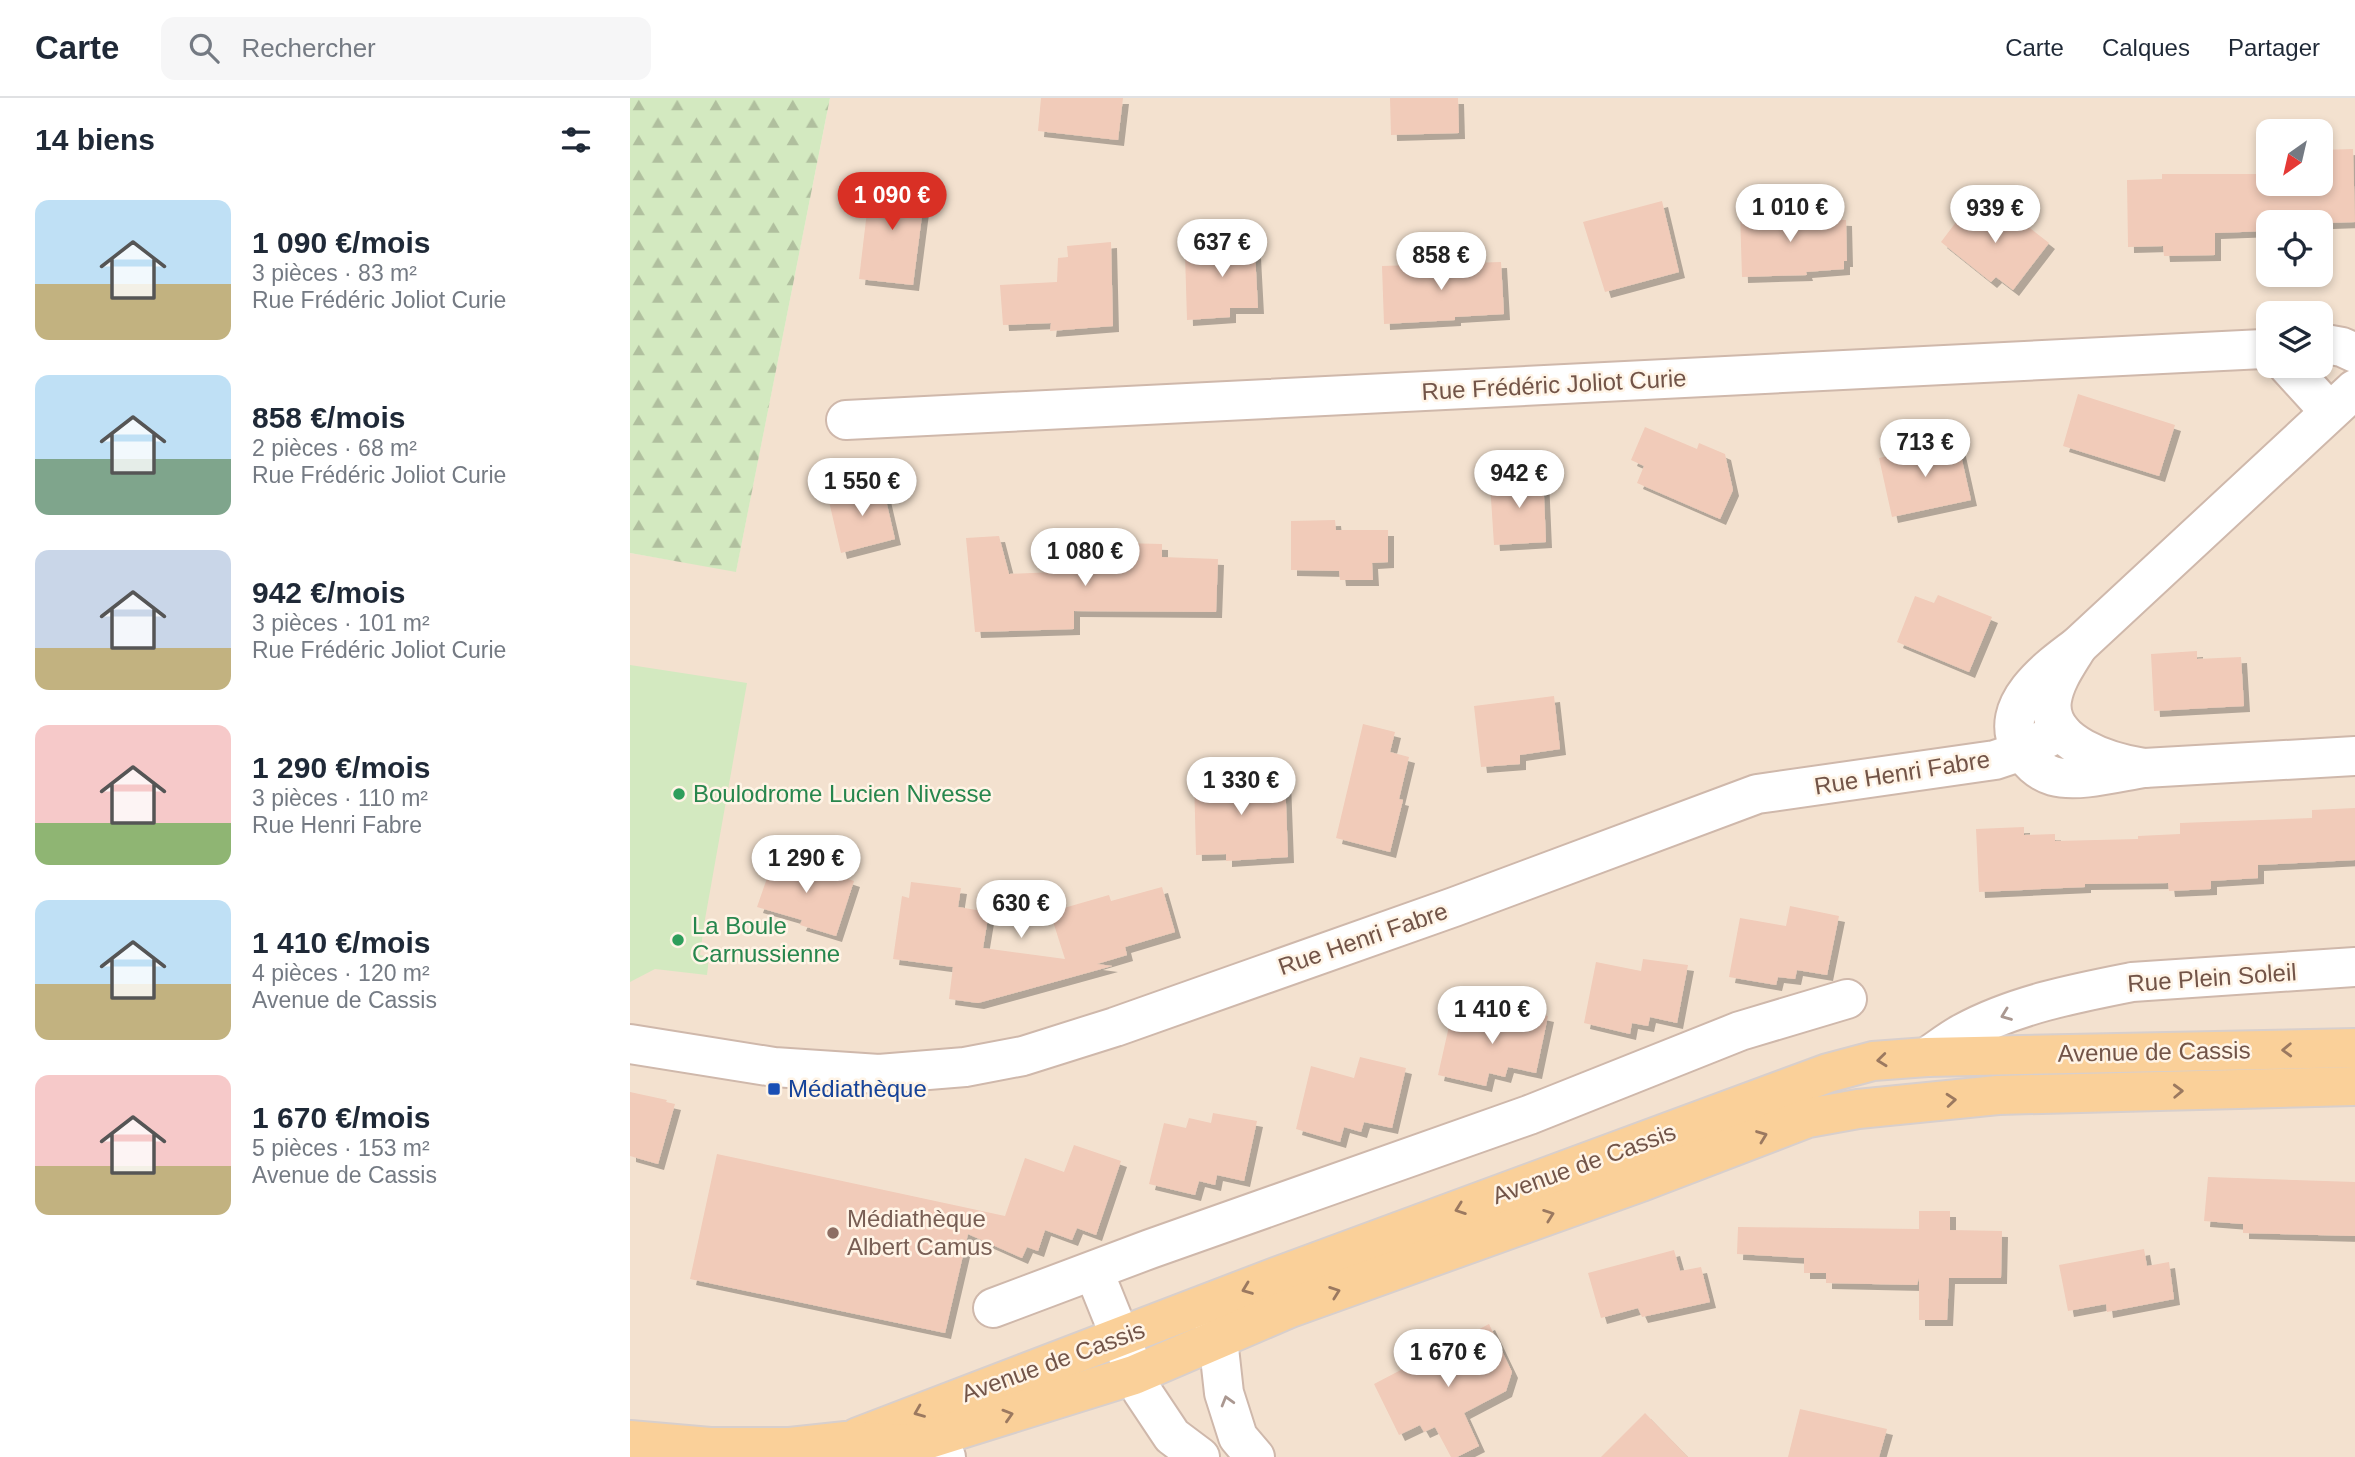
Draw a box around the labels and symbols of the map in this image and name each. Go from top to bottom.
north arrow [2256,119,2333,196]
pin: 1 090 € [827,172,957,232]
pin: 1 010 € [1725,184,1855,244]
pin: 939 € [1946,186,2044,245]
pin: 637 € [1173,220,1271,279]
pin: 858 € [1392,232,1490,292]
street label: Rue Frédéric Joliot Curie [1421,364,1687,405]
pin: 713 € [1876,420,1974,479]
pin: 942 € [1470,450,1568,510]
pin: 1 550 € [797,458,927,518]
pin: 1 080 € [1020,528,1150,588]
street label: Rue Henri Fabre [1812,745,1992,800]
pin: 1 330 € [1176,758,1306,817]
place label: Boulodrome Lucien Nivesse [693,780,992,807]
marker: Boulodrome Lucien Nivesse [671,786,687,802]
pin: 1 290 € [741,836,871,895]
pin: 630 € [972,880,1070,940]
street label: Rue Henri Fabre [1275,897,1451,980]
place label: La Boule Carnussienne [692,912,840,967]
marker: La Boule Carnussienne [670,932,686,948]
street label: Rue Plein Soleil [2127,958,2297,997]
pin: 1 410 € [1427,986,1557,1046]
one-way arrow [2000,1007,2012,1021]
street label: Avenue de Cassis [2057,1036,2251,1067]
one-way arrow [2281,1042,2292,1058]
one-way arrow [1876,1053,1888,1068]
place label: Médiathèque [788,1075,927,1102]
marker: Médiathèque [766,1081,782,1097]
one-way arrow [2173,1083,2184,1098]
one-way arrow [1946,1093,1957,1108]
street label: Avenue de Cassis [1489,1118,1679,1209]
one-way arrow [1756,1130,1768,1144]
one-way arrow [1454,1201,1466,1215]
place label: Médiathèque Albert Camus [847,1205,992,1260]
one-way arrow [1542,1209,1555,1223]
marker: Médiathèque Albert Camus [825,1225,841,1241]
one-way arrow [1241,1280,1253,1294]
one-way arrow [1328,1286,1340,1300]
street label: Avenue de Cassis [958,1316,1148,1407]
pin: 1 670 € [1383,1330,1513,1389]
one-way arrow [1221,1396,1236,1408]
one-way arrow [914,1403,926,1417]
one-way arrow [1001,1409,1013,1423]

